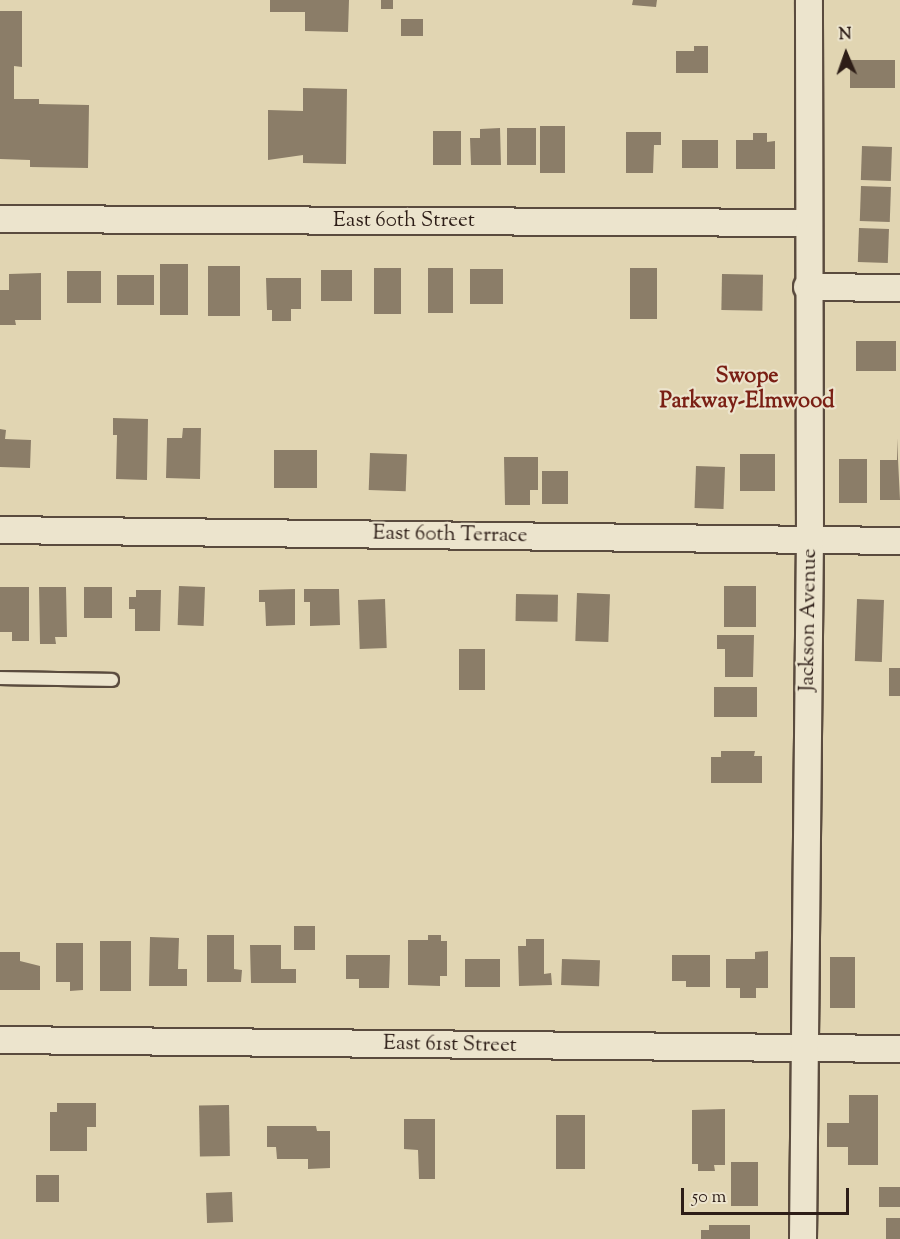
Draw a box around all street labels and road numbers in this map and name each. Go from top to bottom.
street label: East 60th Street [333,208,475,234]
street label: East 60th Terrace [372,521,528,549]
street label: Jackson Avenue [795,548,823,692]
street label: East 61st Street [383,1031,517,1059]

